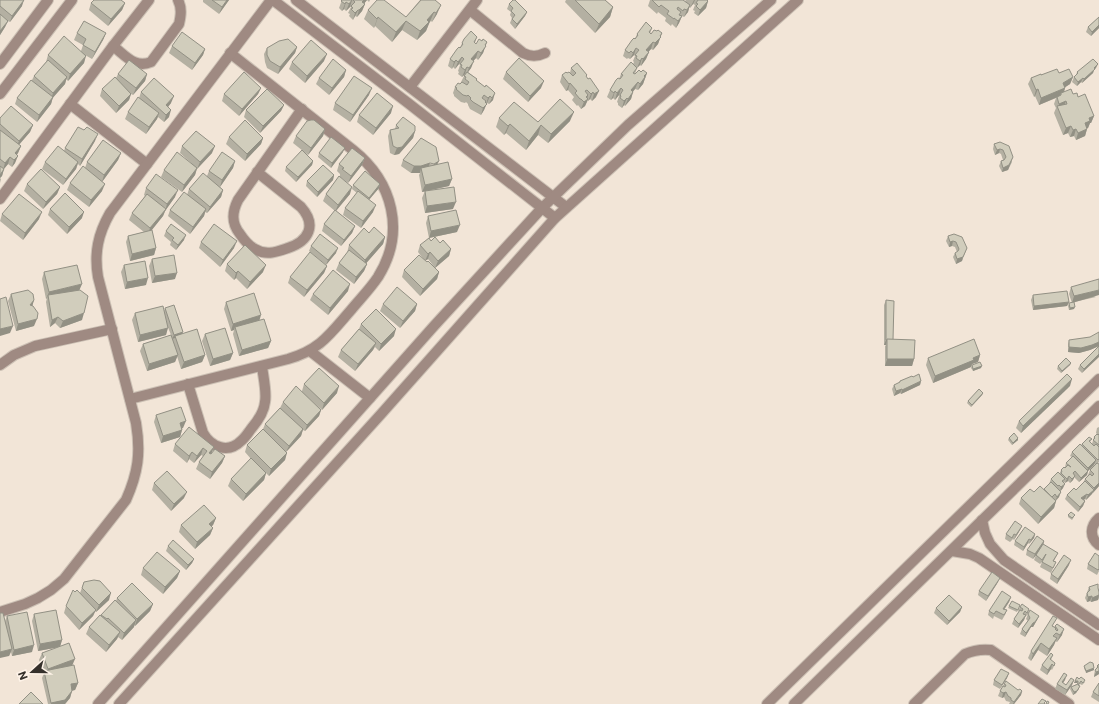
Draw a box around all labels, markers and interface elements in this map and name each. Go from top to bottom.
north arrow [12,652,52,692]
text: N [15,670,30,682]

